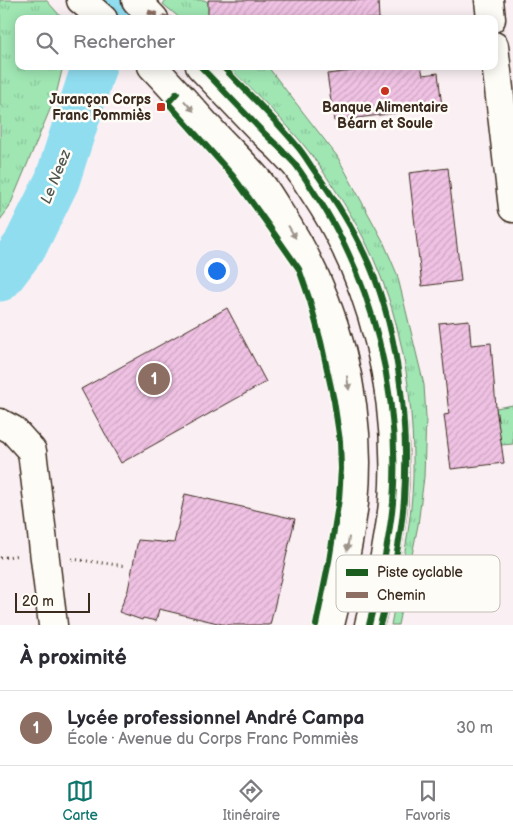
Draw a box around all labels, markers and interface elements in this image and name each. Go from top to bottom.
search box [15,15,498,70]
icon: search [33,29,61,57]
text: Rechercher [73,31,175,54]
marker: Banque Alimentaire Béarn et Soule [379,85,391,97]
place label: Jurançon Corps Franc Pommiès [49,91,151,124]
place label: Banque Alimentaire Béarn et Soule [322,99,448,132]
one-way arrow [183,100,195,112]
marker: Jurançon Corps Franc Pommiès [155,101,167,113]
water label: Le Neez [37,146,76,207]
one-way arrow [287,225,296,238]
your location [204,258,230,284]
pin: 1 [138,360,170,398]
one-way arrow [345,375,353,391]
one-way arrow [344,537,352,553]
legend [336,555,500,612]
text: Piste cyclable [377,564,463,581]
text: Chemin [377,587,426,604]
scale bar [15,590,90,613]
text: 20 m [22,593,54,610]
text: À proximité [20,645,127,670]
text: Lycée professionnel André Campa [67,707,364,730]
text: 1 [33,719,39,738]
text: 30 m [456,719,493,738]
text: École · Avenue du Corps Franc Pommiès [67,730,359,749]
tab: Carte [62,777,98,824]
tab: Itinéraire [223,777,280,824]
tab: Favoris [405,777,451,824]

